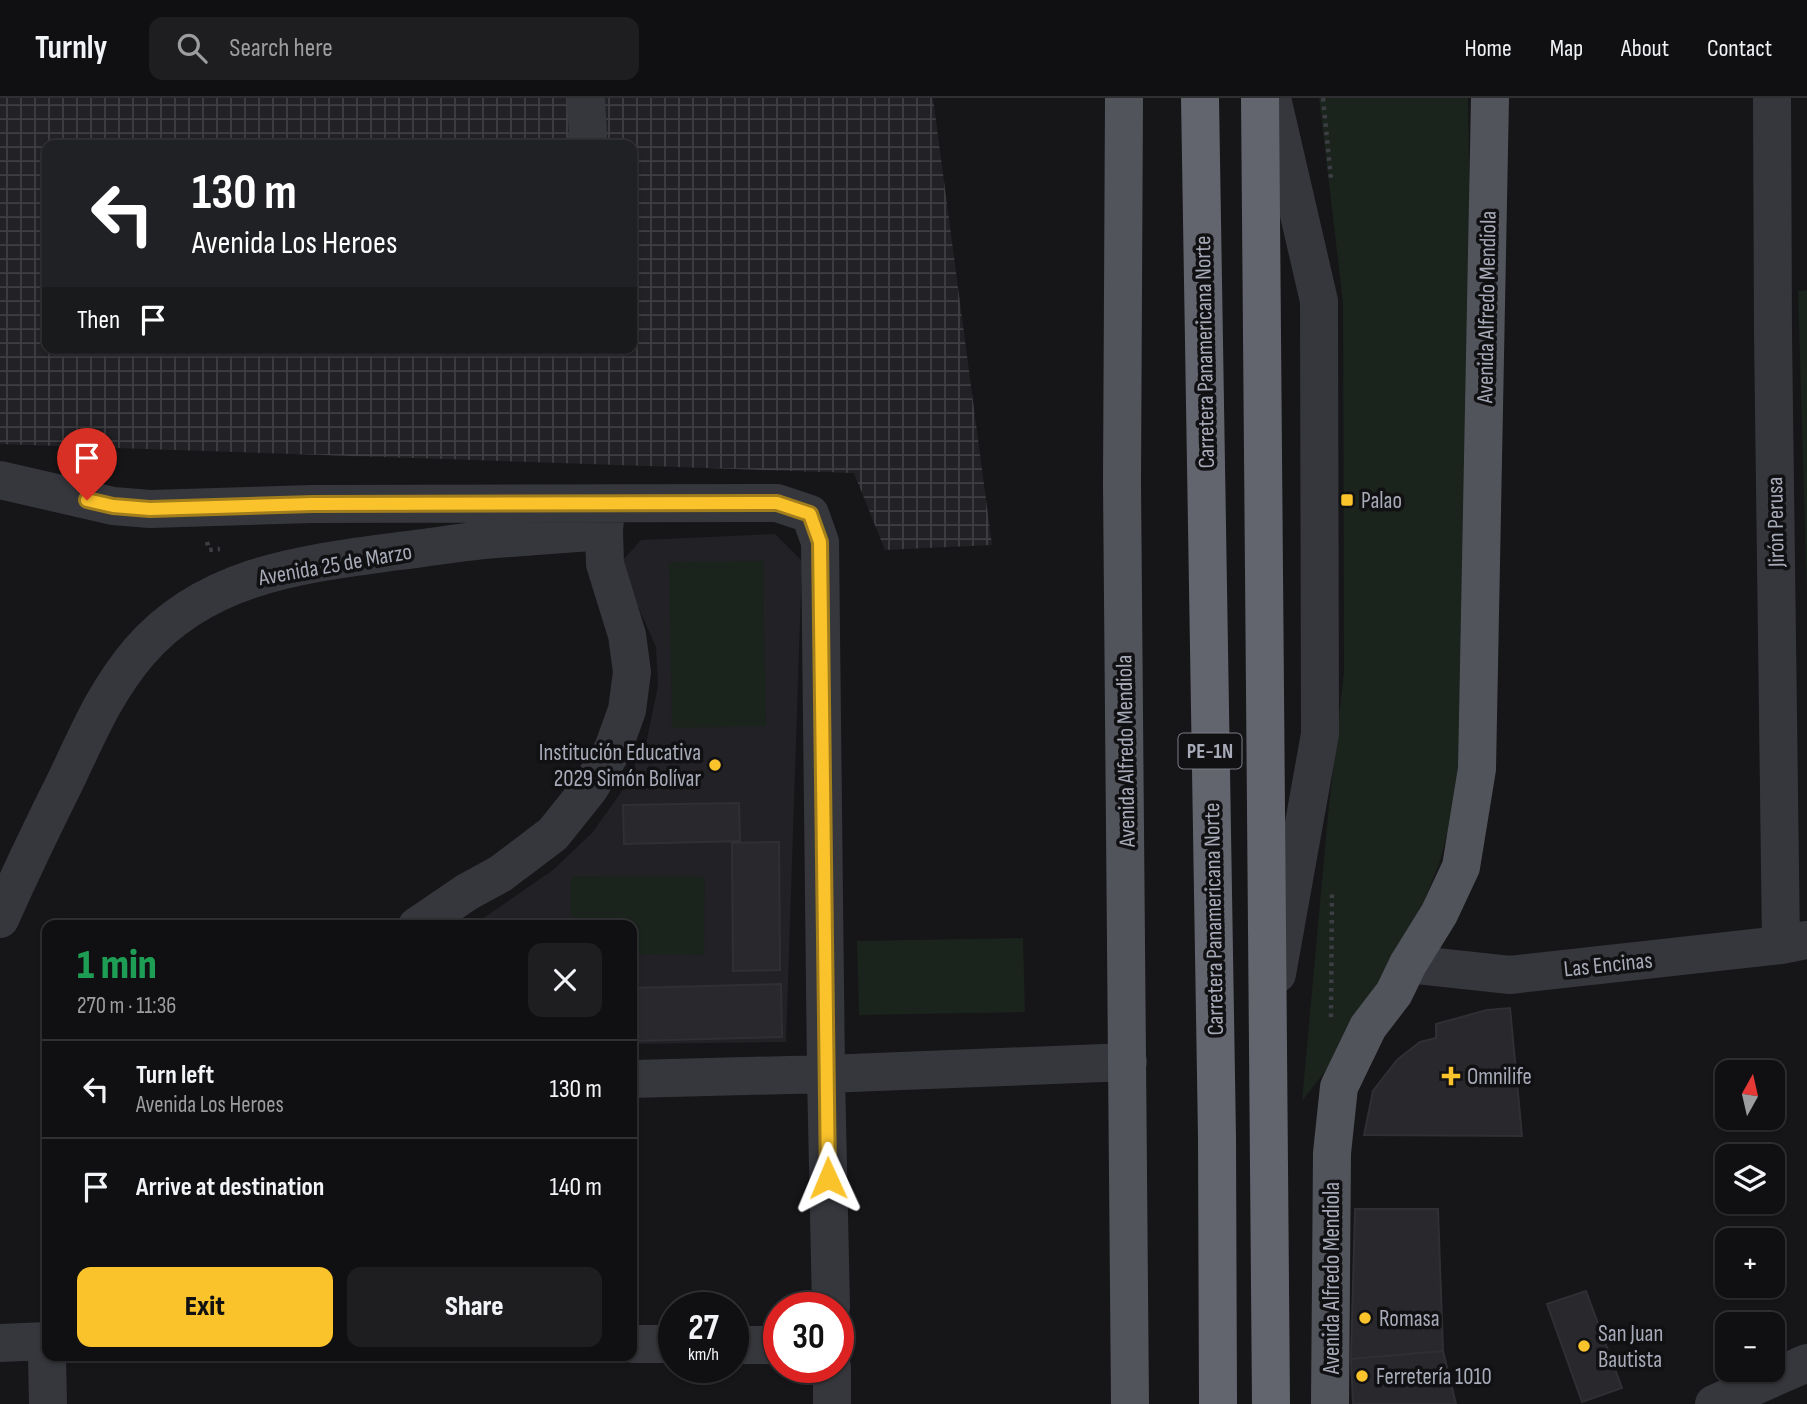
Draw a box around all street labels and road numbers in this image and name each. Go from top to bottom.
street label: Avenida Alfredo Mendiola [1471,211,1503,404]
street label: Carretera Panamericana Norte [1189,235,1221,469]
street label: Jirón Perusa [1761,477,1791,568]
street label: Avenida 25 de Marzo [255,538,414,592]
street label: Avenida Alfredo Mendiola [1110,655,1142,848]
road number: PE-1N [1178,734,1242,768]
street label: Carretera Panamericana Norte [1198,802,1230,1036]
street label: Las Encinas [1562,946,1654,984]
street label: Avenida Alfredo Mendiola [1318,1182,1346,1375]

